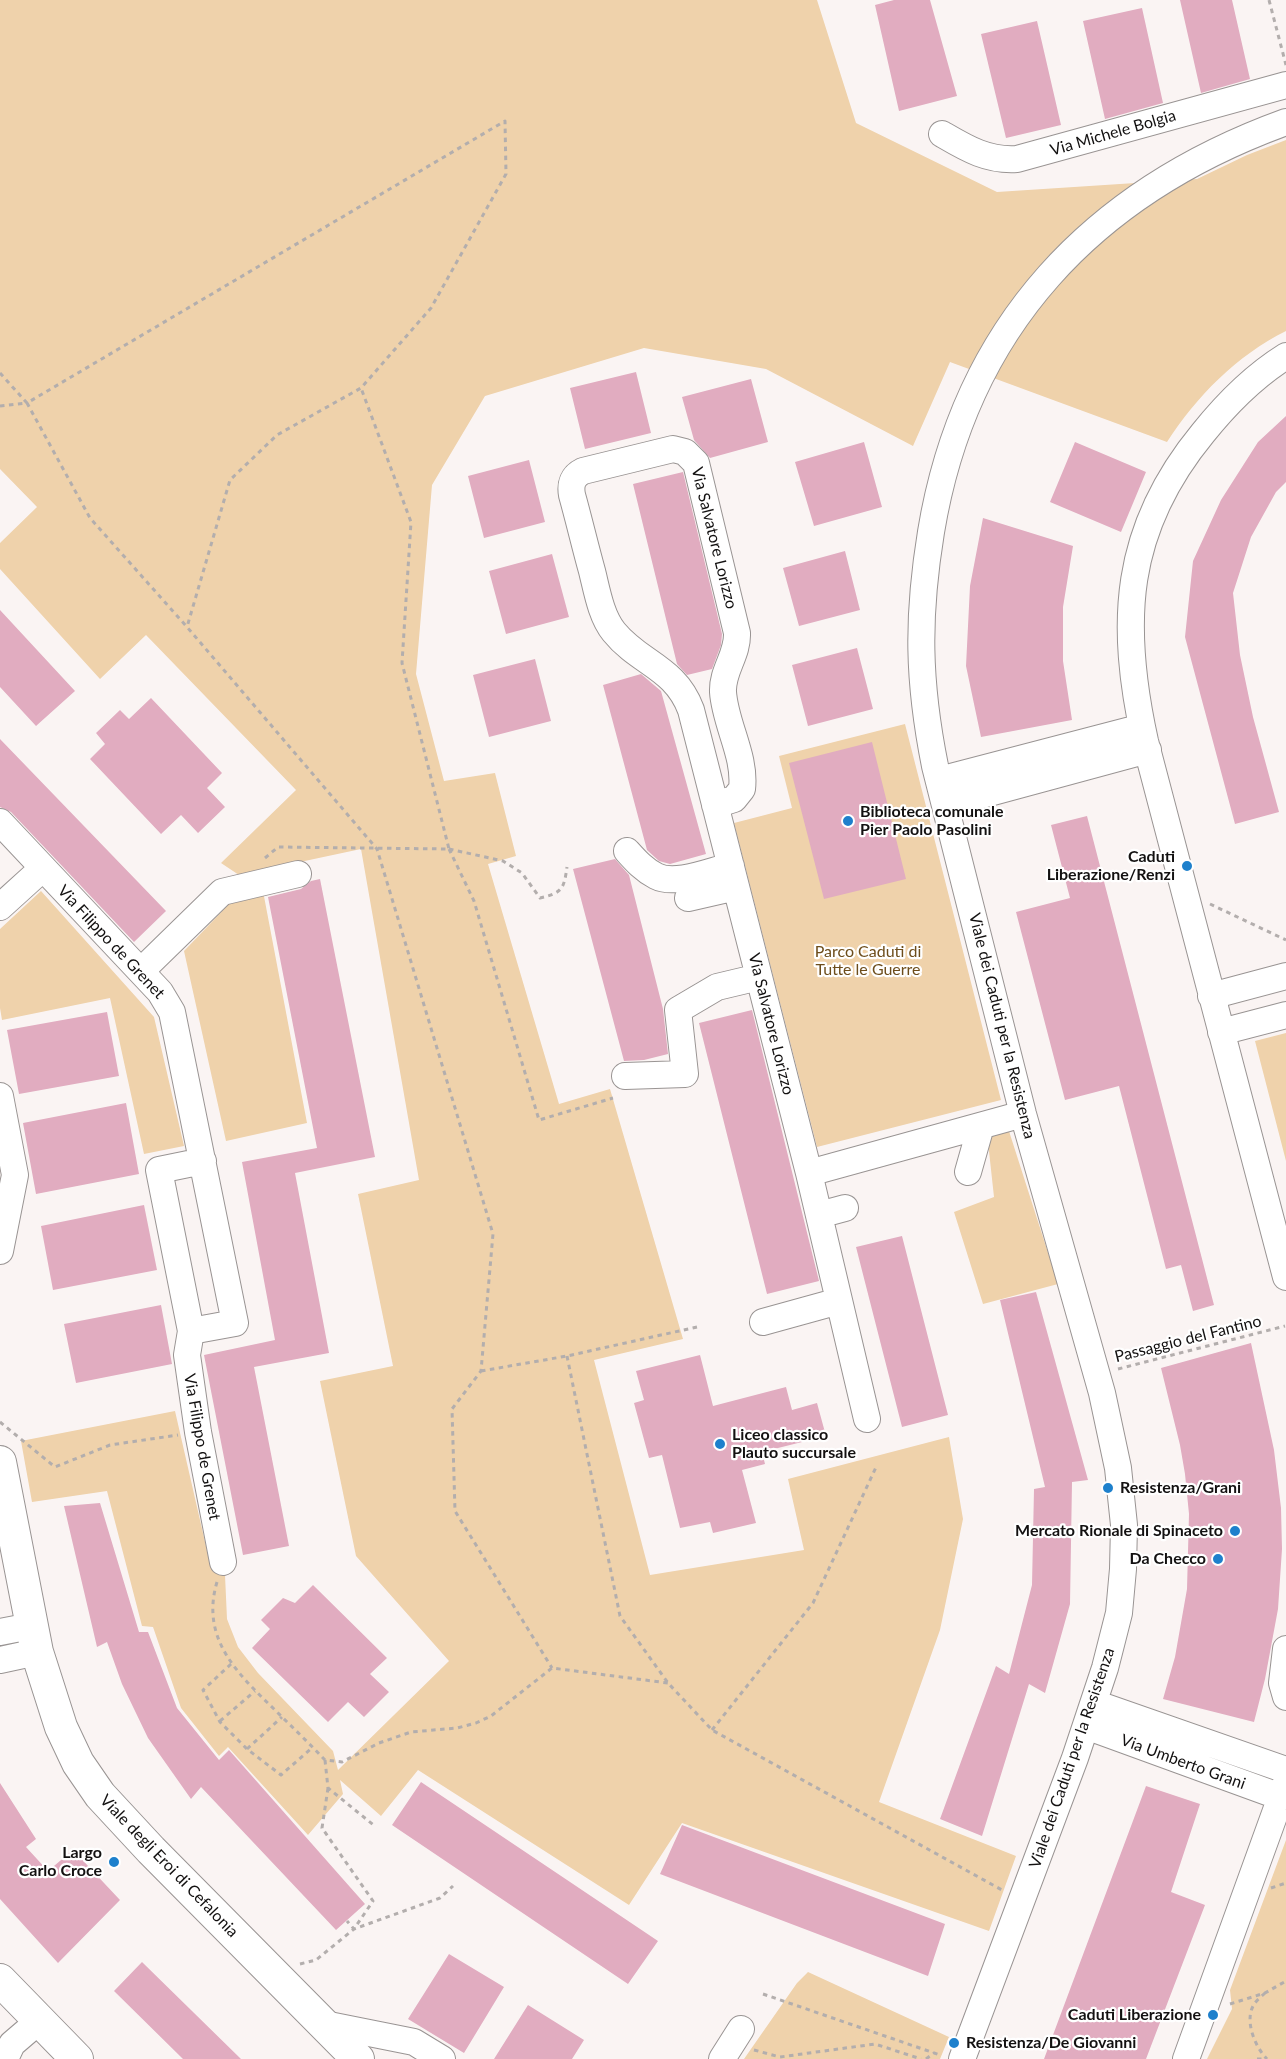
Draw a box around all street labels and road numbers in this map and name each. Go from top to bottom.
street label: Via Michele Bolgia [1048,106,1178,160]
street label: Via Salvatore Lorizzo [687,465,741,611]
street label: Via Filippo de Grenet [53,881,169,1003]
street label: Viale dei Caduti per la Resistenza [965,911,1039,1141]
street label: Via Salvatore Lorizzo [744,951,798,1097]
street label: Passaggio del Fantino [1113,1311,1263,1367]
street label: Via Filippo de Grenet [180,1372,224,1522]
street label: Viale dei Caduti per la Resistenza [1025,1645,1119,1871]
street label: Via Umberto Grani [1118,1730,1248,1794]
street label: Viale degli Eroi di Cefalonia [96,1791,242,1941]

